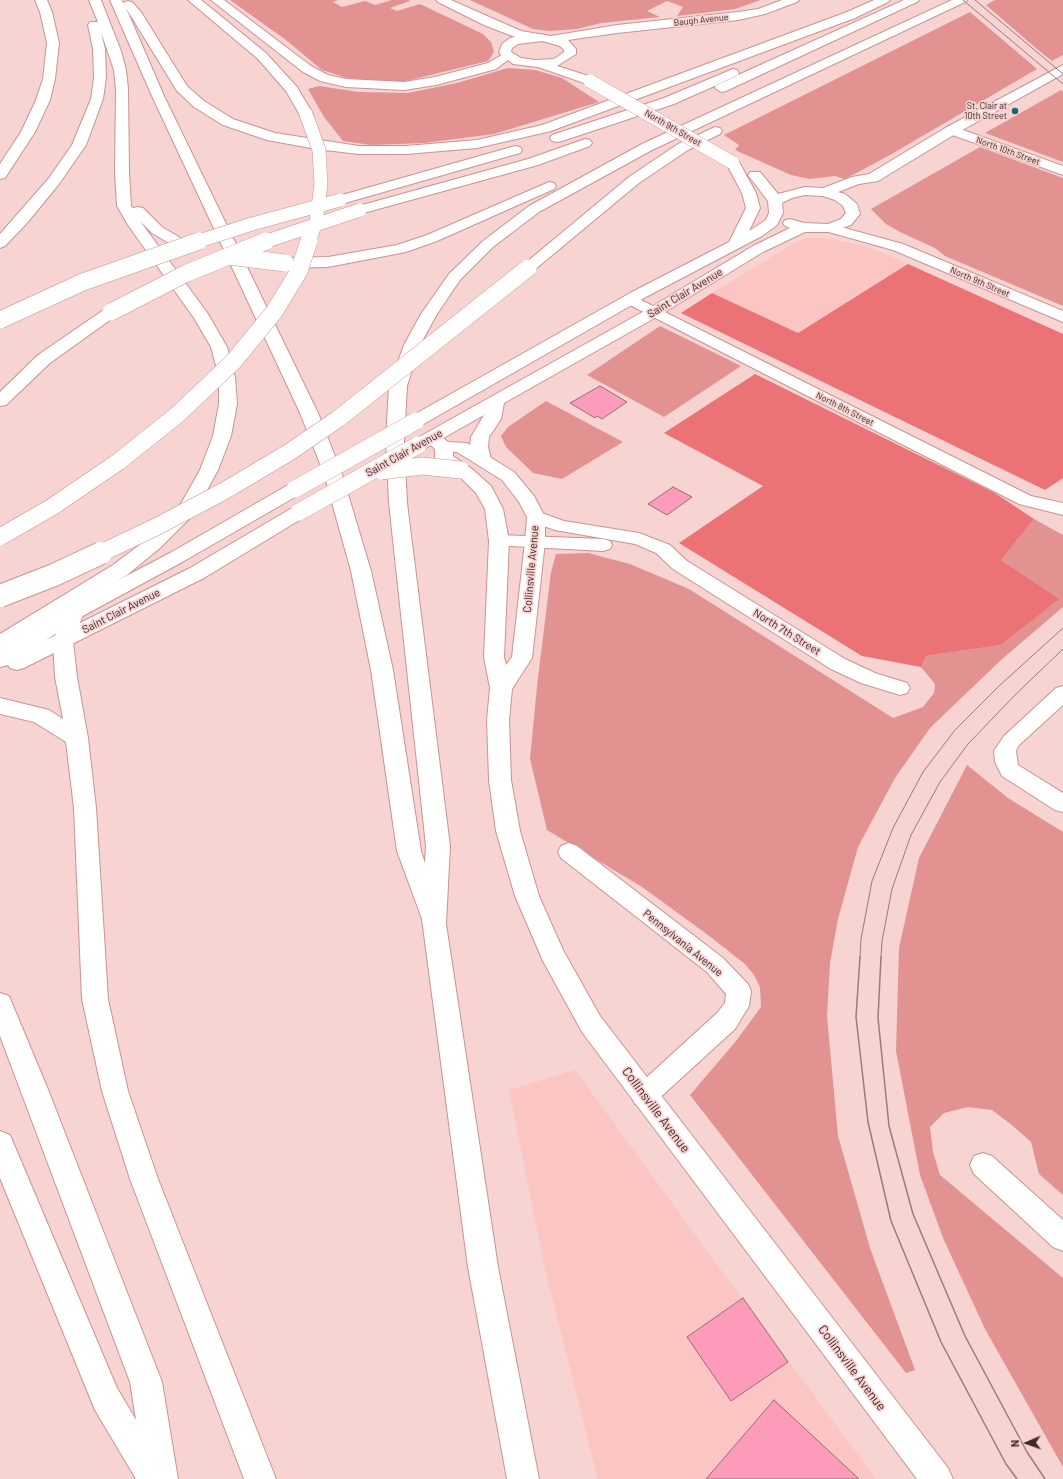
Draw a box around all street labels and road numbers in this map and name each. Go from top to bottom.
street label: Baugh Avenue [673,12,729,28]
street label: North 9th Street [643,107,703,149]
street label: North 10th Street [975,134,1041,168]
street label: Saint Clair Avenue [645,265,725,321]
street label: North 9th Street [949,265,1011,299]
street label: North 8th Street [814,390,876,428]
street label: Saint Clair Avenue [363,426,445,480]
street label: Collinsville Avenue [521,525,541,613]
street label: Saint Clair Avenue [80,586,162,636]
street label: North 7th Street [751,606,823,658]
street label: Pennsylvania Avenue [640,907,726,979]
street label: Collinsville Avenue [619,1064,693,1156]
street label: Collinsville Avenue [815,1322,889,1414]

